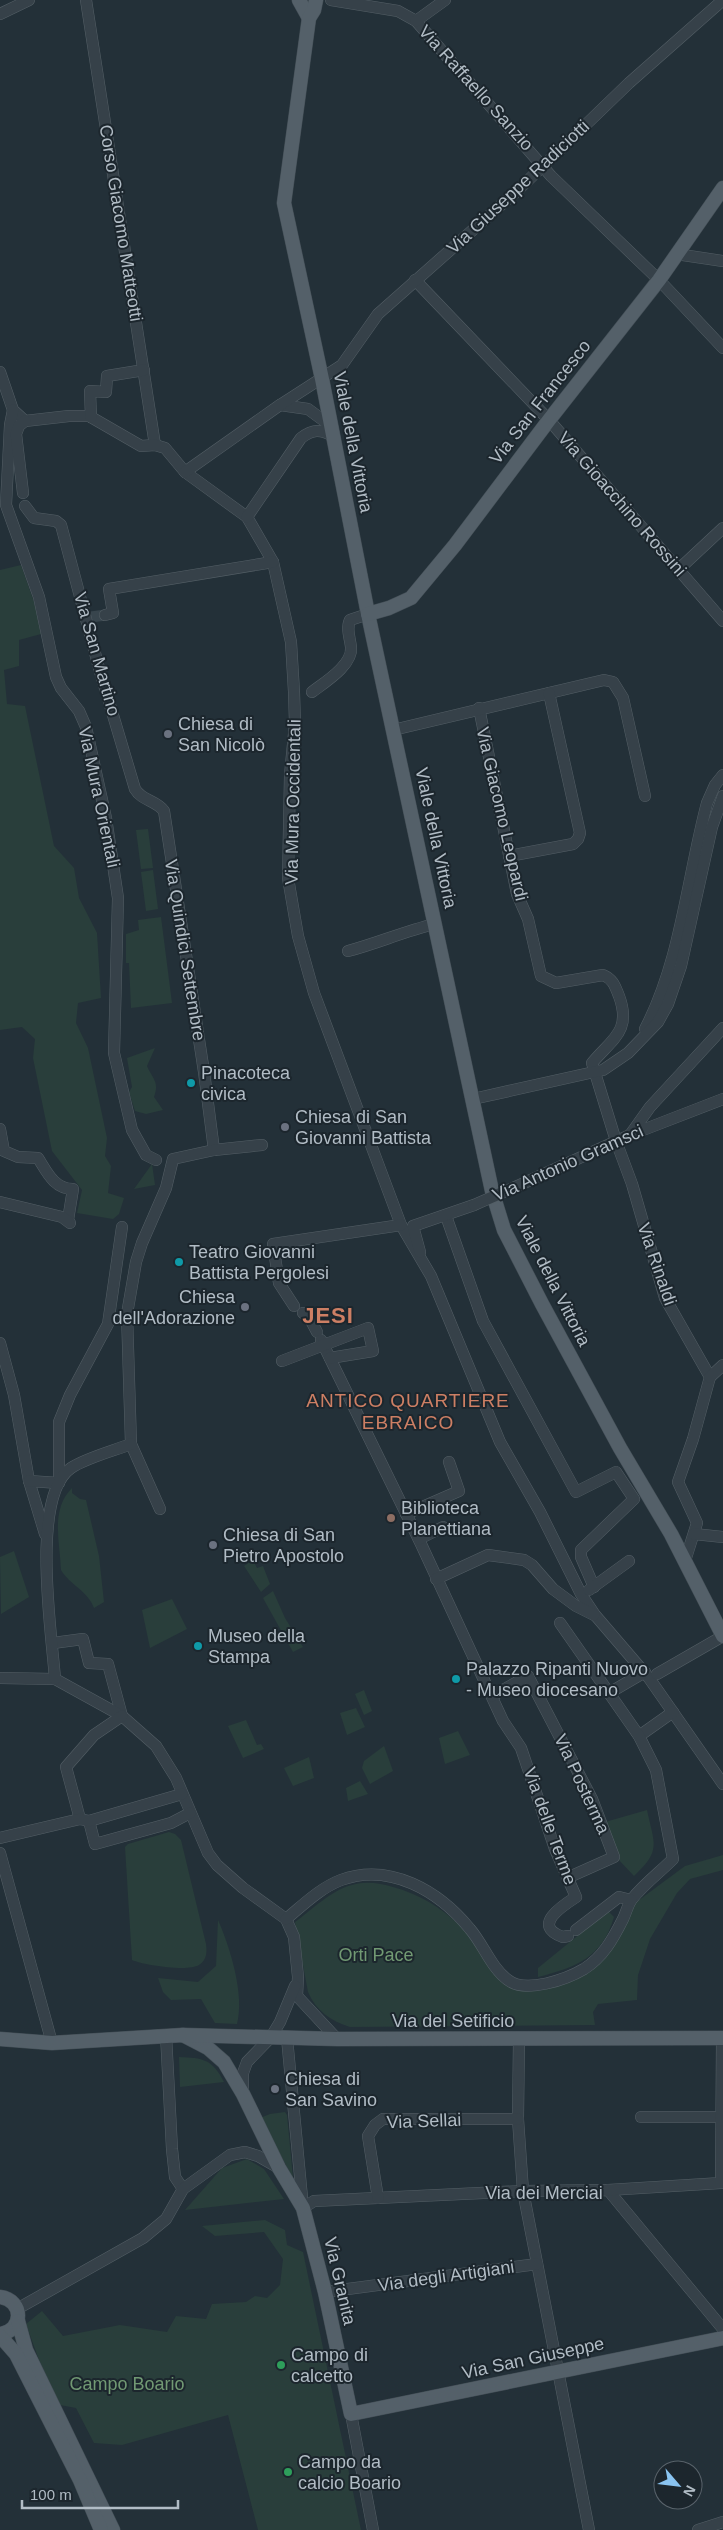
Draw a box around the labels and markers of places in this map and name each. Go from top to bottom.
place label: Chiesa di San Nicolò [178,714,265,755]
marker: Chiesa di San Nicolò [162,728,174,740]
place label: Pinacoteca civica [201,1063,291,1104]
marker: Pinacoteca civica [185,1077,197,1089]
place label: Chiesa di San Giovanni Battista [295,1107,432,1148]
marker: Chiesa di San Giovanni Battista [279,1121,291,1133]
place label: Teatro Giovanni Battista Pergolesi [189,1242,329,1283]
marker: Teatro Giovanni Battista Pergolesi [173,1256,185,1268]
place label: Chiesa dell'Adorazione [112,1287,236,1328]
marker: Chiesa dell'Adorazione [239,1301,251,1313]
place label: Biblioteca Planettiana [401,1498,492,1539]
marker: Biblioteca Planettiana [385,1512,397,1524]
place label: Chiesa di San Pietro Apostolo [223,1525,344,1566]
marker: Chiesa di San Pietro Apostolo [207,1539,219,1551]
place label: Museo della Stampa [208,1626,306,1667]
marker: Museo della Stampa [192,1640,204,1652]
place label: Palazzo Ripanti Nuovo - Museo diocesano [466,1659,648,1700]
marker: Palazzo Ripanti Nuovo - Museo diocesano [450,1673,462,1685]
place label: Chiesa di San Savino [285,2069,377,2110]
marker: Chiesa di San Savino [269,2083,281,2095]
place label: Campo di calcetto [291,2345,368,2386]
marker: Campo di calcetto [275,2359,287,2371]
place label: Campo da calcio Boario [298,2452,401,2493]
marker: Campo da calcio Boario [282,2466,294,2478]

